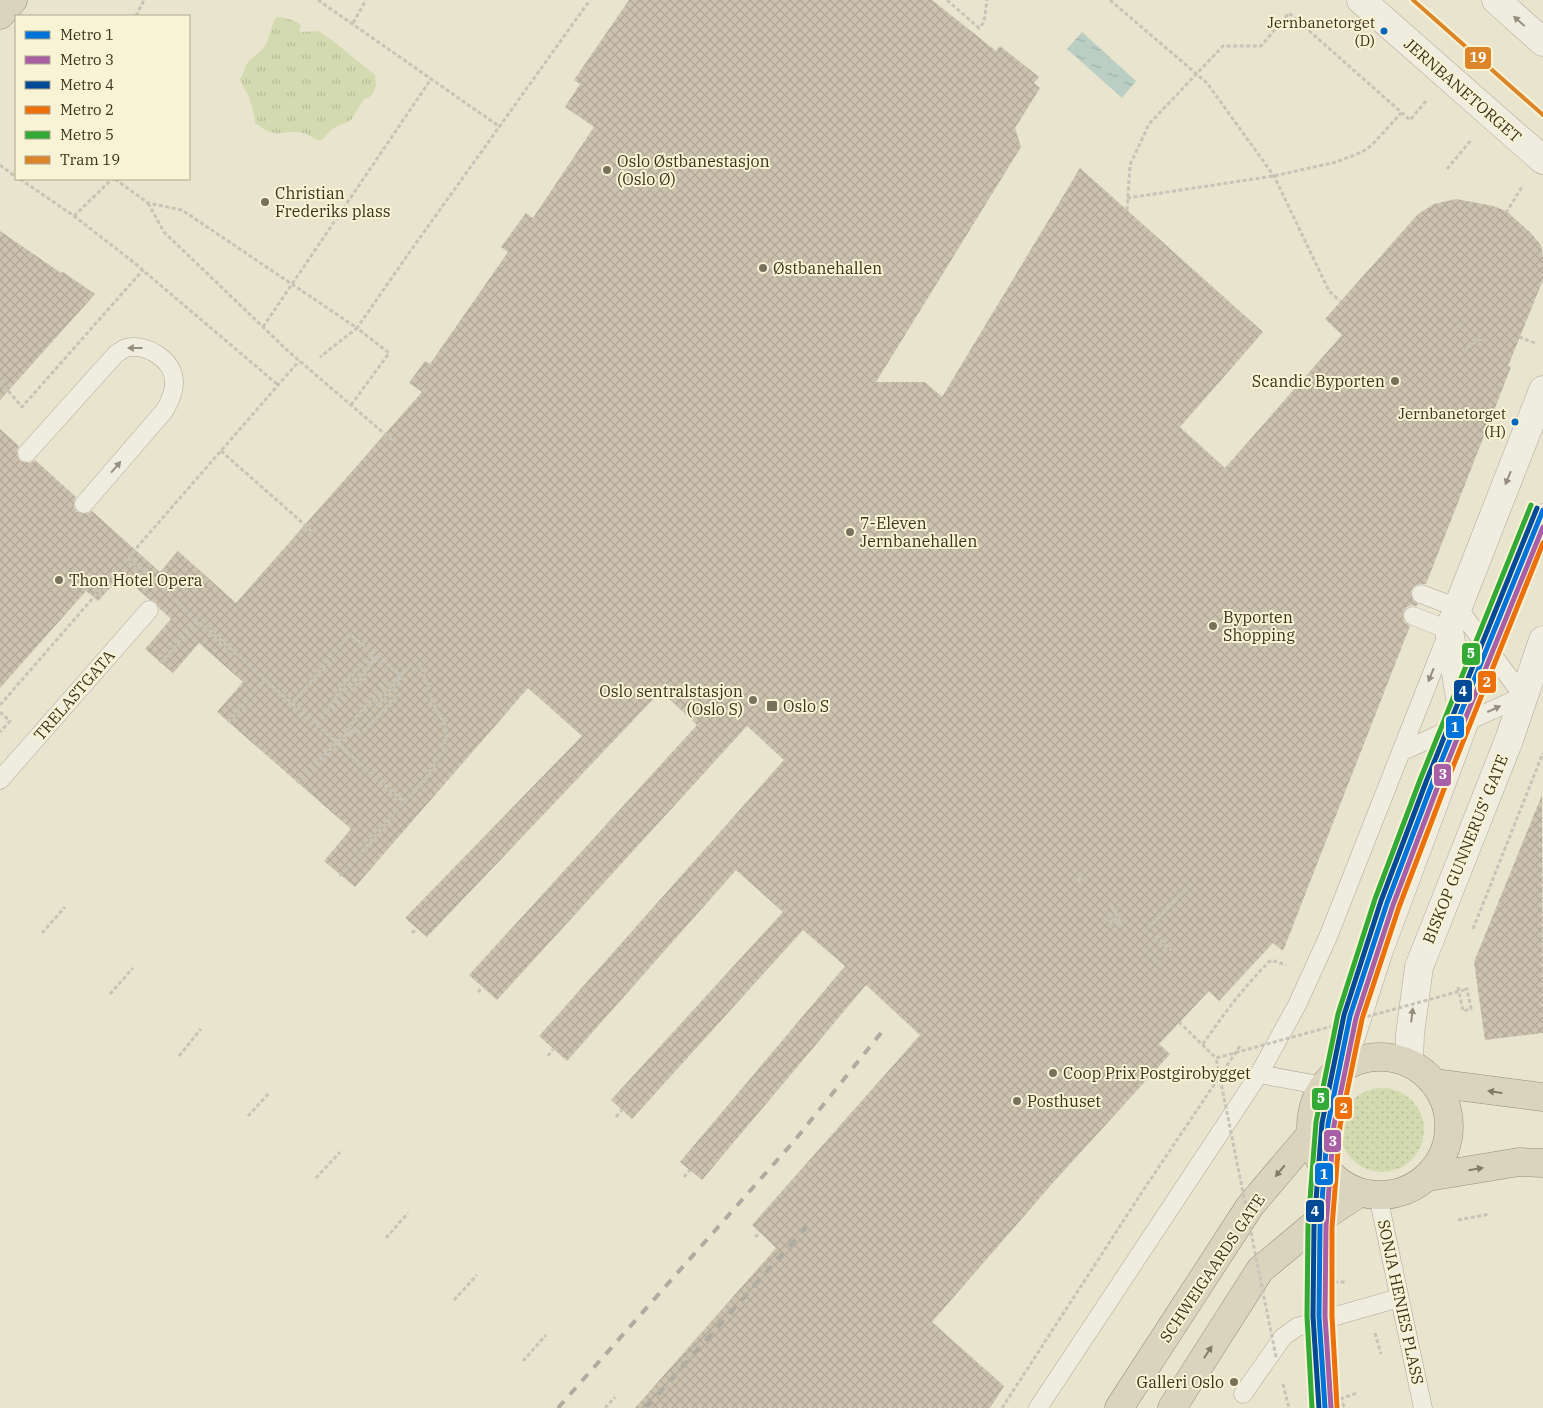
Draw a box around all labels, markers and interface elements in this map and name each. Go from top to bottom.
place label: Jernbanetorget (D) [1267,13,1375,50]
legend [15,15,190,180]
one-way arrow [1514,15,1526,27]
text: Metro 1 [60,25,114,44]
marker: Jernbanetorget (D) [1379,26,1389,36]
street label: JERNBANETORGET [1400,33,1526,147]
line badge: 19 [1464,46,1492,70]
text: 19 [1470,48,1486,66]
text: Metro 3 [60,50,114,69]
text: Metro 4 [60,75,114,94]
text: Metro 2 [60,100,114,119]
text: Metro 5 [60,125,114,144]
text: Tram 19 [60,150,120,169]
place label: Oslo Østbanestasjon (Oslo Ø) [617,151,770,189]
marker: Oslo Østbanestasjon (Oslo Ø) [601,164,613,176]
place label: Christian Frederiks plass [275,183,391,221]
marker: Christian Frederiks plass [259,196,271,208]
place label: Østbanehallen [773,258,882,278]
marker: Østbanehallen [757,262,769,274]
one-way arrow [126,345,142,353]
place label: Scandic Byporten [1252,371,1385,391]
marker: Scandic Byporten [1389,375,1401,387]
place label: Jernbanetorget (H) [1398,404,1506,441]
marker: Jernbanetorget (H) [1510,417,1520,427]
one-way arrow [110,461,122,473]
one-way arrow [1504,471,1512,486]
place label: 7-Eleven Jernbanehallen [860,513,977,551]
marker: 7-Eleven Jernbanehallen [844,526,856,538]
place label: Thon Hotel Opera [69,570,203,590]
marker: Thon Hotel Opera [53,574,65,586]
place label: Byporten Shopping [1223,607,1295,645]
marker: Byporten Shopping [1207,620,1219,632]
line badge: 5 [1461,642,1481,666]
text: 5 [1467,644,1475,662]
street label: TRELASTGATA [29,646,119,744]
one-way arrow [1427,668,1434,683]
line badge: 2 [1477,670,1497,694]
text: 2 [1483,673,1491,691]
line badge: 4 [1453,679,1473,703]
place label: Oslo sentralstasjon (Oslo S) [599,681,743,719]
text: 4 [1459,682,1467,700]
marker: Oslo sentralstasjon (Oslo S) [747,694,759,706]
place label: Oslo S [783,696,829,716]
marker: Oslo S [765,699,779,713]
one-way arrow [1487,705,1501,713]
line badge: 1 [1445,715,1465,739]
text: 1 [1451,718,1459,736]
street label: BISKOP GUNNERUS’ GATE [1418,752,1512,946]
line badge: 3 [1433,763,1452,787]
text: 3 [1439,765,1447,783]
one-way arrow [1408,1006,1416,1022]
place label: Coop Prix Postgirobygget [1063,1063,1251,1083]
marker: Coop Prix Postgirobygget [1047,1067,1059,1079]
line badge: 5 [1311,1087,1330,1111]
one-way arrow [1486,1087,1502,1095]
text: 5 [1317,1089,1325,1107]
place label: Posthuset [1027,1091,1101,1111]
marker: Posthuset [1011,1095,1023,1107]
line badge: 2 [1334,1096,1353,1120]
text: 2 [1340,1099,1348,1117]
line badge: 3 [1323,1129,1342,1153]
text: 3 [1329,1132,1337,1150]
line badge: 1 [1314,1162,1334,1186]
one-way arrow [1274,1164,1285,1177]
one-way arrow [1469,1164,1485,1172]
text: 1 [1320,1165,1328,1183]
street label: SCHWEIGAARDS GATE [1155,1190,1269,1346]
line badge: 4 [1305,1199,1325,1223]
text: 4 [1311,1202,1319,1220]
street label: SONJA HENIES PLASS [1374,1218,1428,1386]
one-way arrow [1203,1346,1212,1359]
place label: Galleri Oslo [1136,1372,1224,1392]
marker: Galleri Oslo [1228,1376,1240,1388]

